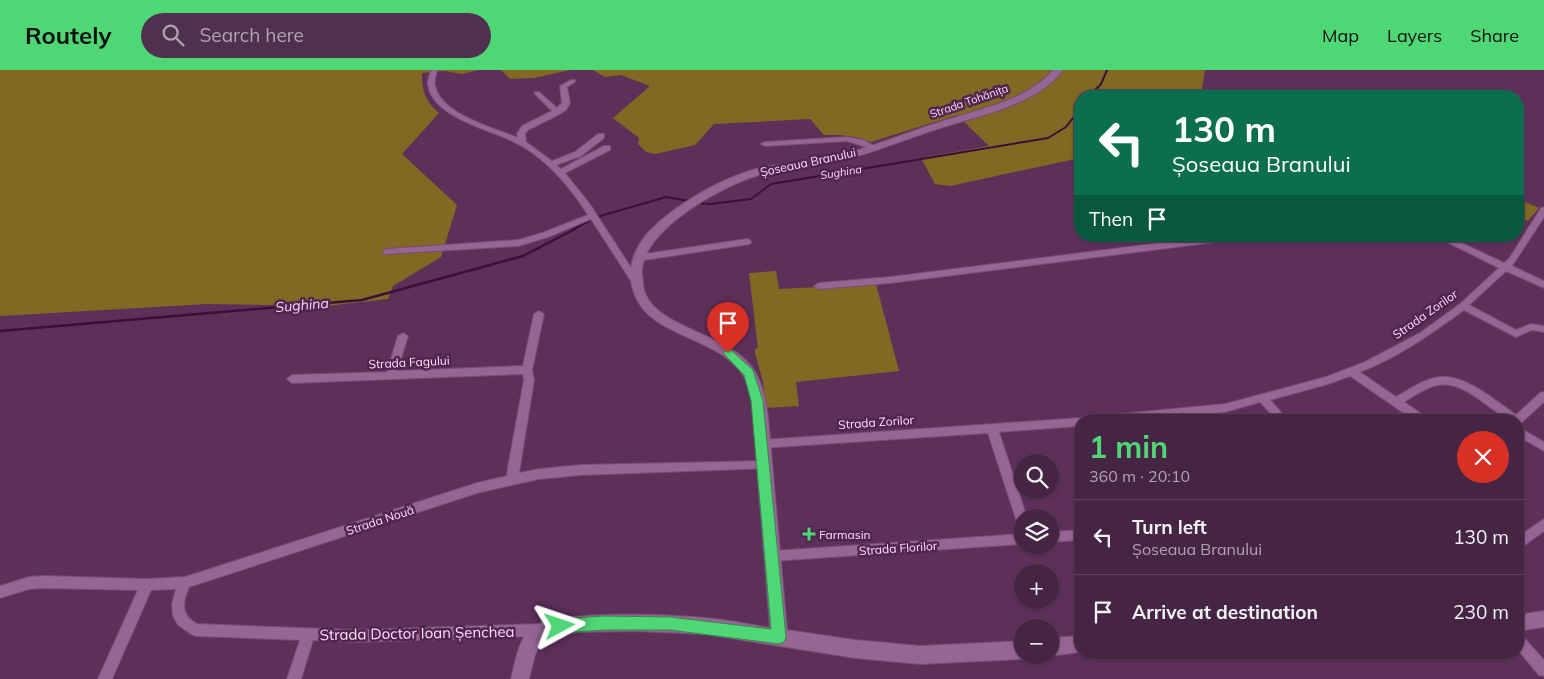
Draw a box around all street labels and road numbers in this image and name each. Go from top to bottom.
street label: Strada Tohănița [928,81,1010,122]
street label: Șoseaua Branului [759,144,858,180]
street label: Strada Zorilor [1390,286,1461,342]
street label: Strada Fagului [368,352,450,372]
street label: Strada Zorilor [838,412,915,432]
street label: Strada Nouă [344,502,416,538]
street label: Strada Florilor [858,538,938,558]
street label: Strada Doctor Ioan Șenchea [319,622,515,644]

